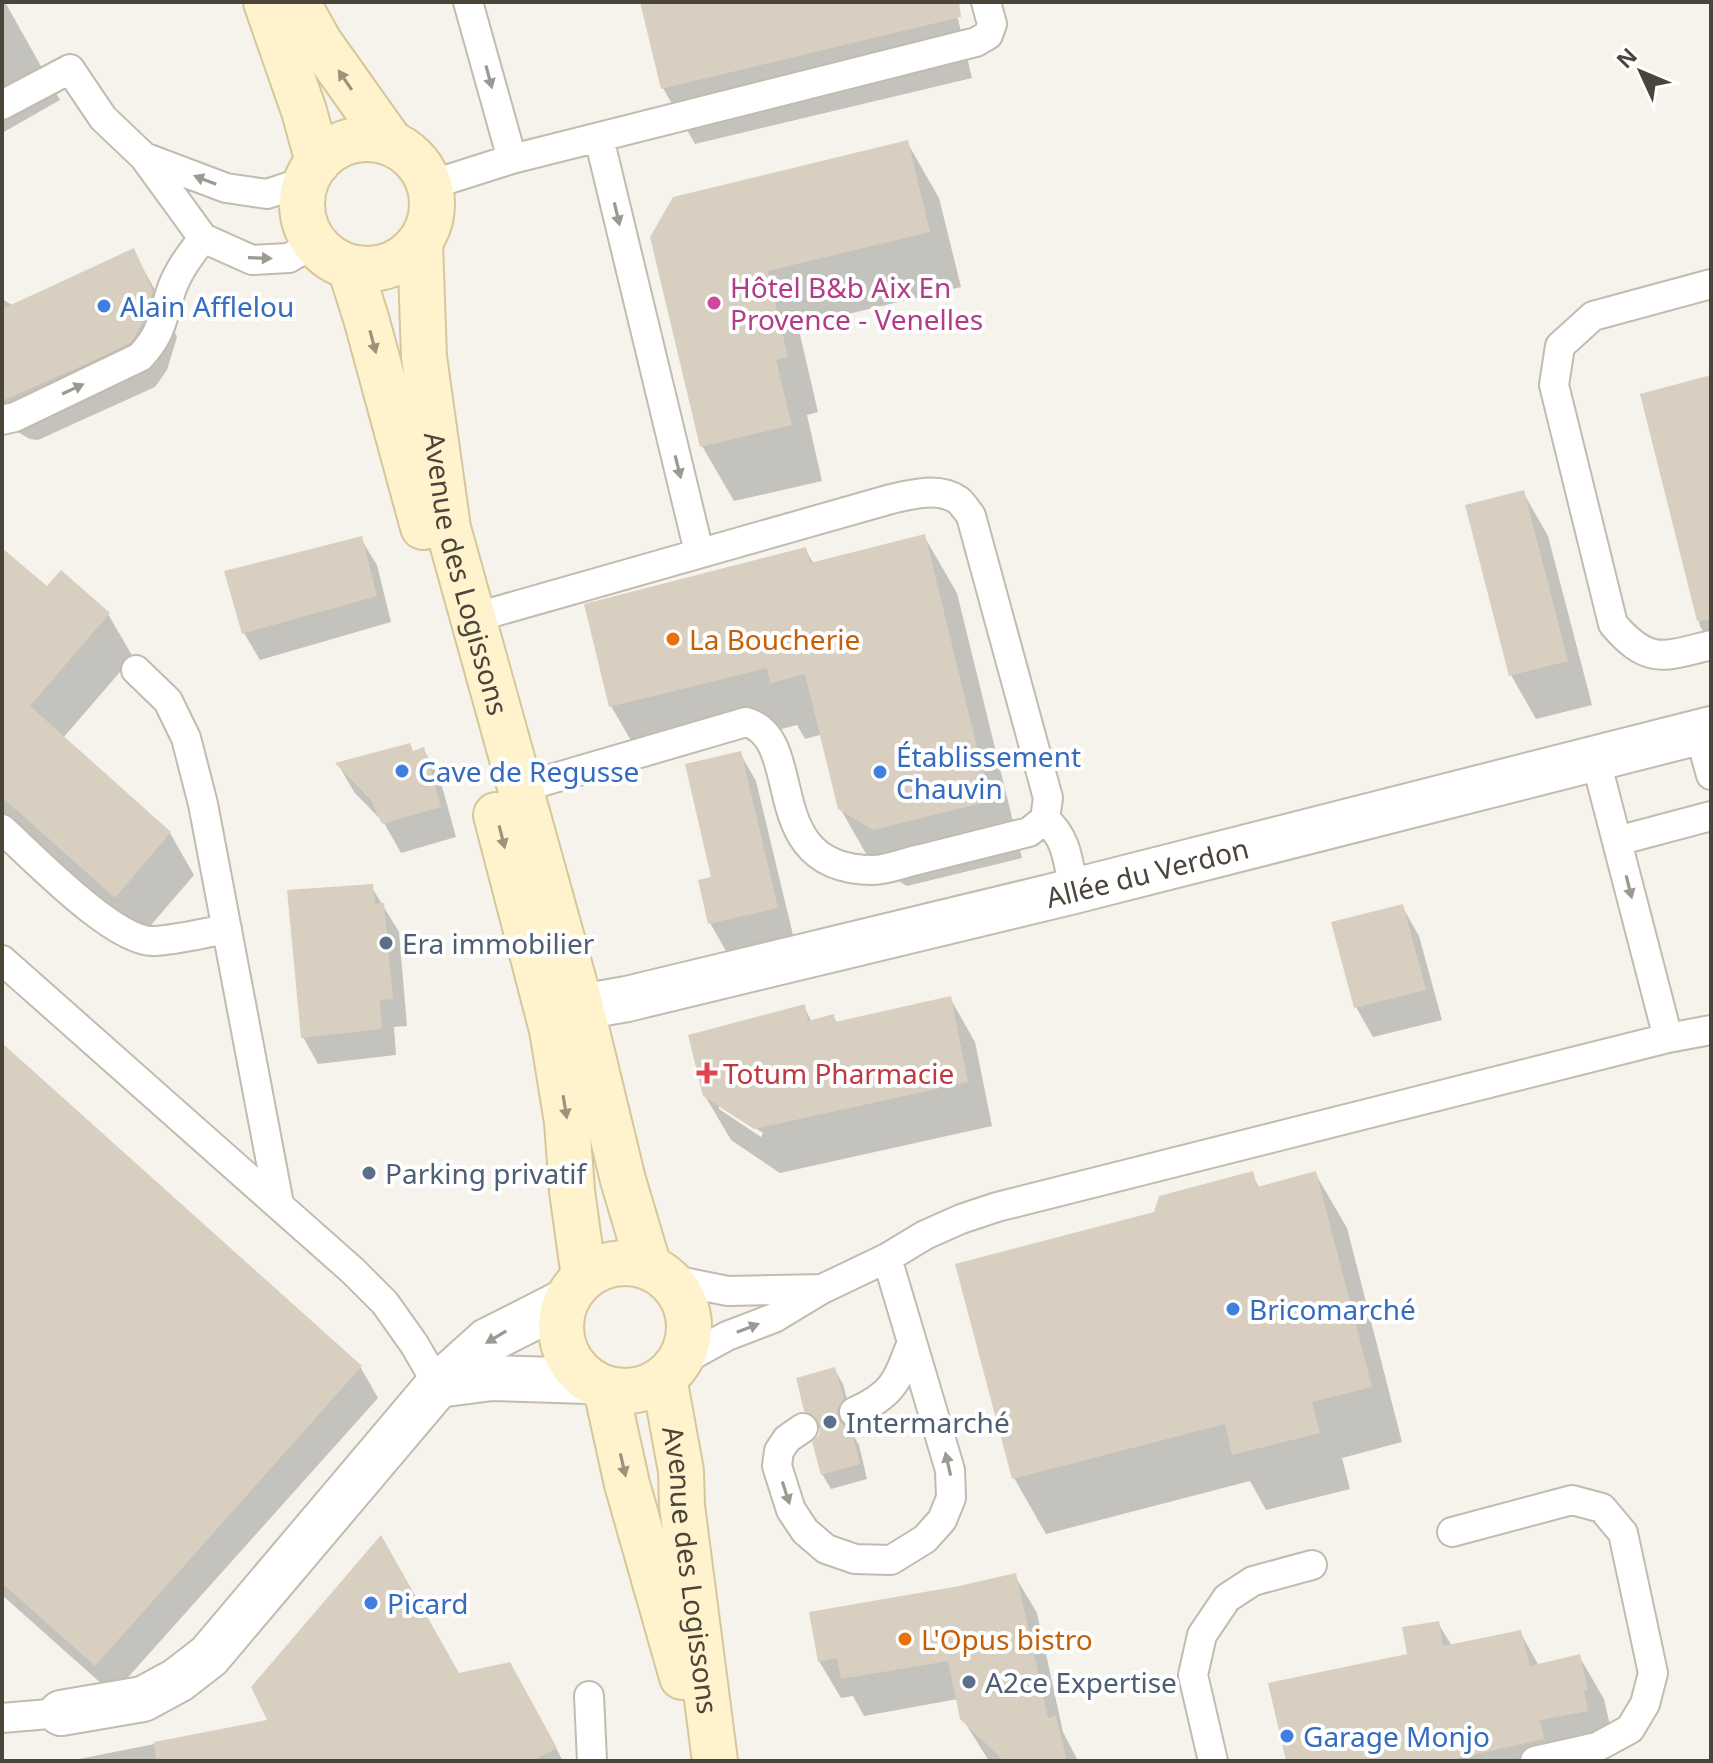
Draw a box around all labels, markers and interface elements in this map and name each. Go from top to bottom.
north arrow [1601,32,1681,112]
text: N [1609,41,1643,74]
one-way arrow [483,66,496,90]
one-way arrow [338,69,353,90]
one-way arrow [193,173,217,186]
one-way arrow [611,202,623,227]
one-way arrow [248,252,273,265]
place label: Hôtel B&b Aix En Provence - Venelles [730,268,983,338]
place label: Alain Afflelou [120,287,294,325]
marker: Hôtel B&b Aix En Provence - Venelles [705,294,723,312]
marker: Alain Afflelou [95,297,113,315]
one-way arrow [367,330,380,354]
one-way arrow [62,382,85,396]
street label: Avenue des Logissons [416,430,518,719]
one-way arrow [672,454,685,479]
place label: La Boucherie [689,620,860,658]
marker: La Boucherie [664,630,682,648]
place label: Établissement Chauvin [896,737,1081,807]
place label: Cave de Regusse [418,752,639,790]
marker: Cave de Regusse [393,762,411,780]
marker: Établissement Chauvin [871,763,889,781]
one-way arrow [497,825,509,850]
street label: Allée du Verdon [1042,828,1252,916]
one-way arrow [1624,874,1636,899]
place label: Era immobilier [402,924,595,962]
marker: Era immobilier [377,934,395,952]
place label: Totum Pharmacie [723,1054,954,1092]
marker: Totum Pharmacie [698,1064,716,1082]
one-way arrow [559,1095,572,1120]
place label: Parking privatif [385,1154,587,1192]
marker: Parking privatif [360,1164,378,1182]
place label: Bricomarché [1249,1290,1416,1328]
marker: Bricomarché [1224,1300,1242,1318]
one-way arrow [736,1321,760,1334]
one-way arrow [485,1329,507,1343]
place label: Intermarché [846,1403,1010,1441]
marker: Intermarché [821,1413,839,1431]
street label: Avenue des Logissons [654,1423,728,1716]
one-way arrow [941,1452,954,1477]
one-way arrow [617,1453,630,1478]
one-way arrow [780,1482,792,1506]
place label: Picard [387,1584,469,1622]
marker: Picard [362,1594,380,1612]
place label: L'Opus bistro [921,1620,1093,1658]
marker: L'Opus bistro [896,1630,914,1648]
place label: A2ce Expertise [985,1663,1177,1701]
marker: A2ce Expertise [960,1673,978,1691]
place label: Garage Monjo [1303,1717,1490,1755]
marker: Garage Monjo [1278,1727,1296,1745]

